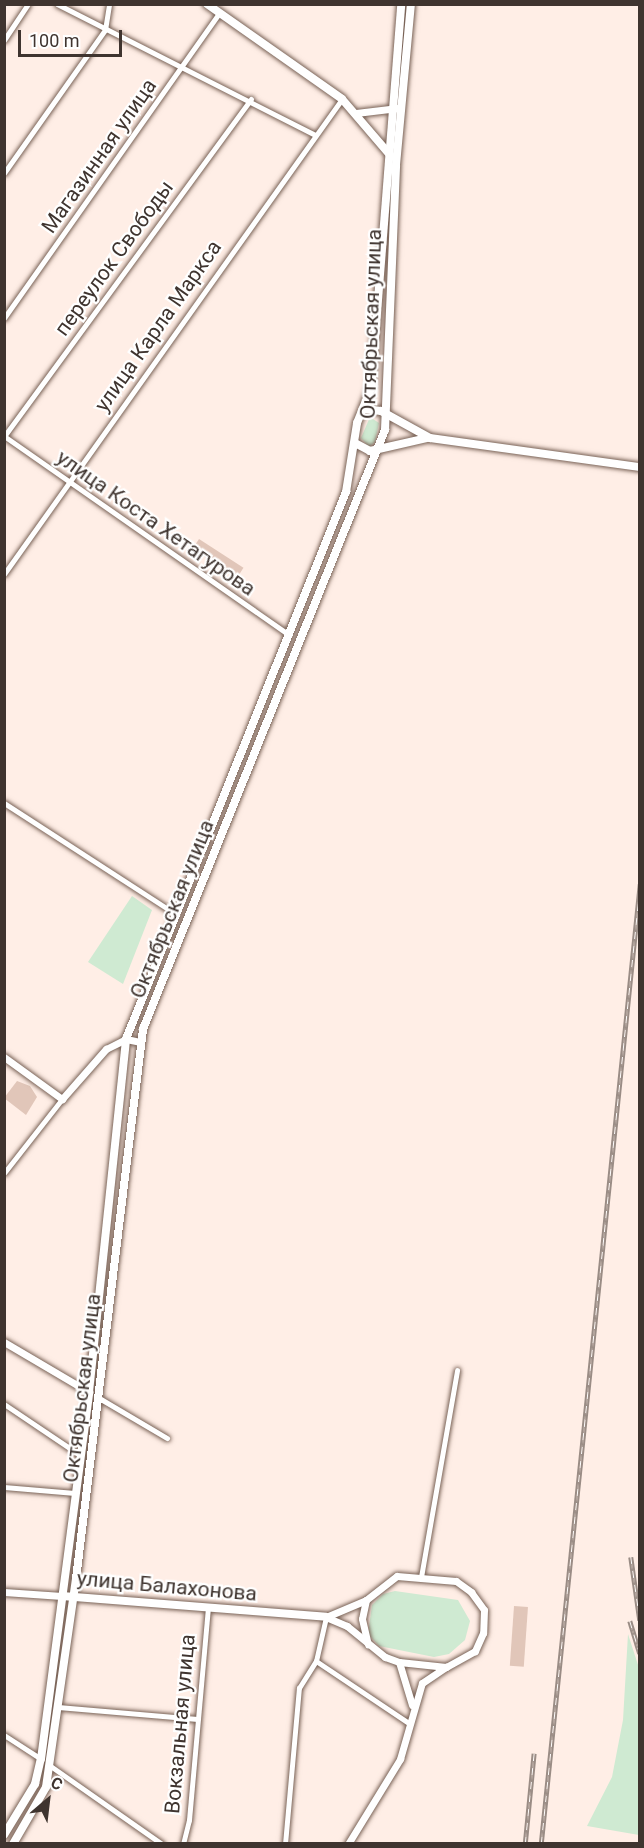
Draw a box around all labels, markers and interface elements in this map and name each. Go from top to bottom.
scale bar [21,18,124,56]
text: 100 m [29,30,80,51]
street label: Магазинная улица [36,74,162,238]
street label: переулок Свободы [49,175,179,341]
street label: Октябрьская улица [355,229,387,419]
street label: улица Карла Маркса [89,235,227,417]
street label: улица Коста Хетагурова [52,445,260,601]
street label: Октябрьская улица [125,816,219,1002]
street label: Октябрьская улица [58,1292,106,1484]
street label: улица Балахонова [76,1566,258,1606]
street label: Вокзальная улица [160,1633,200,1815]
north arrow [18,1770,78,1830]
text: С [48,1773,66,1795]

